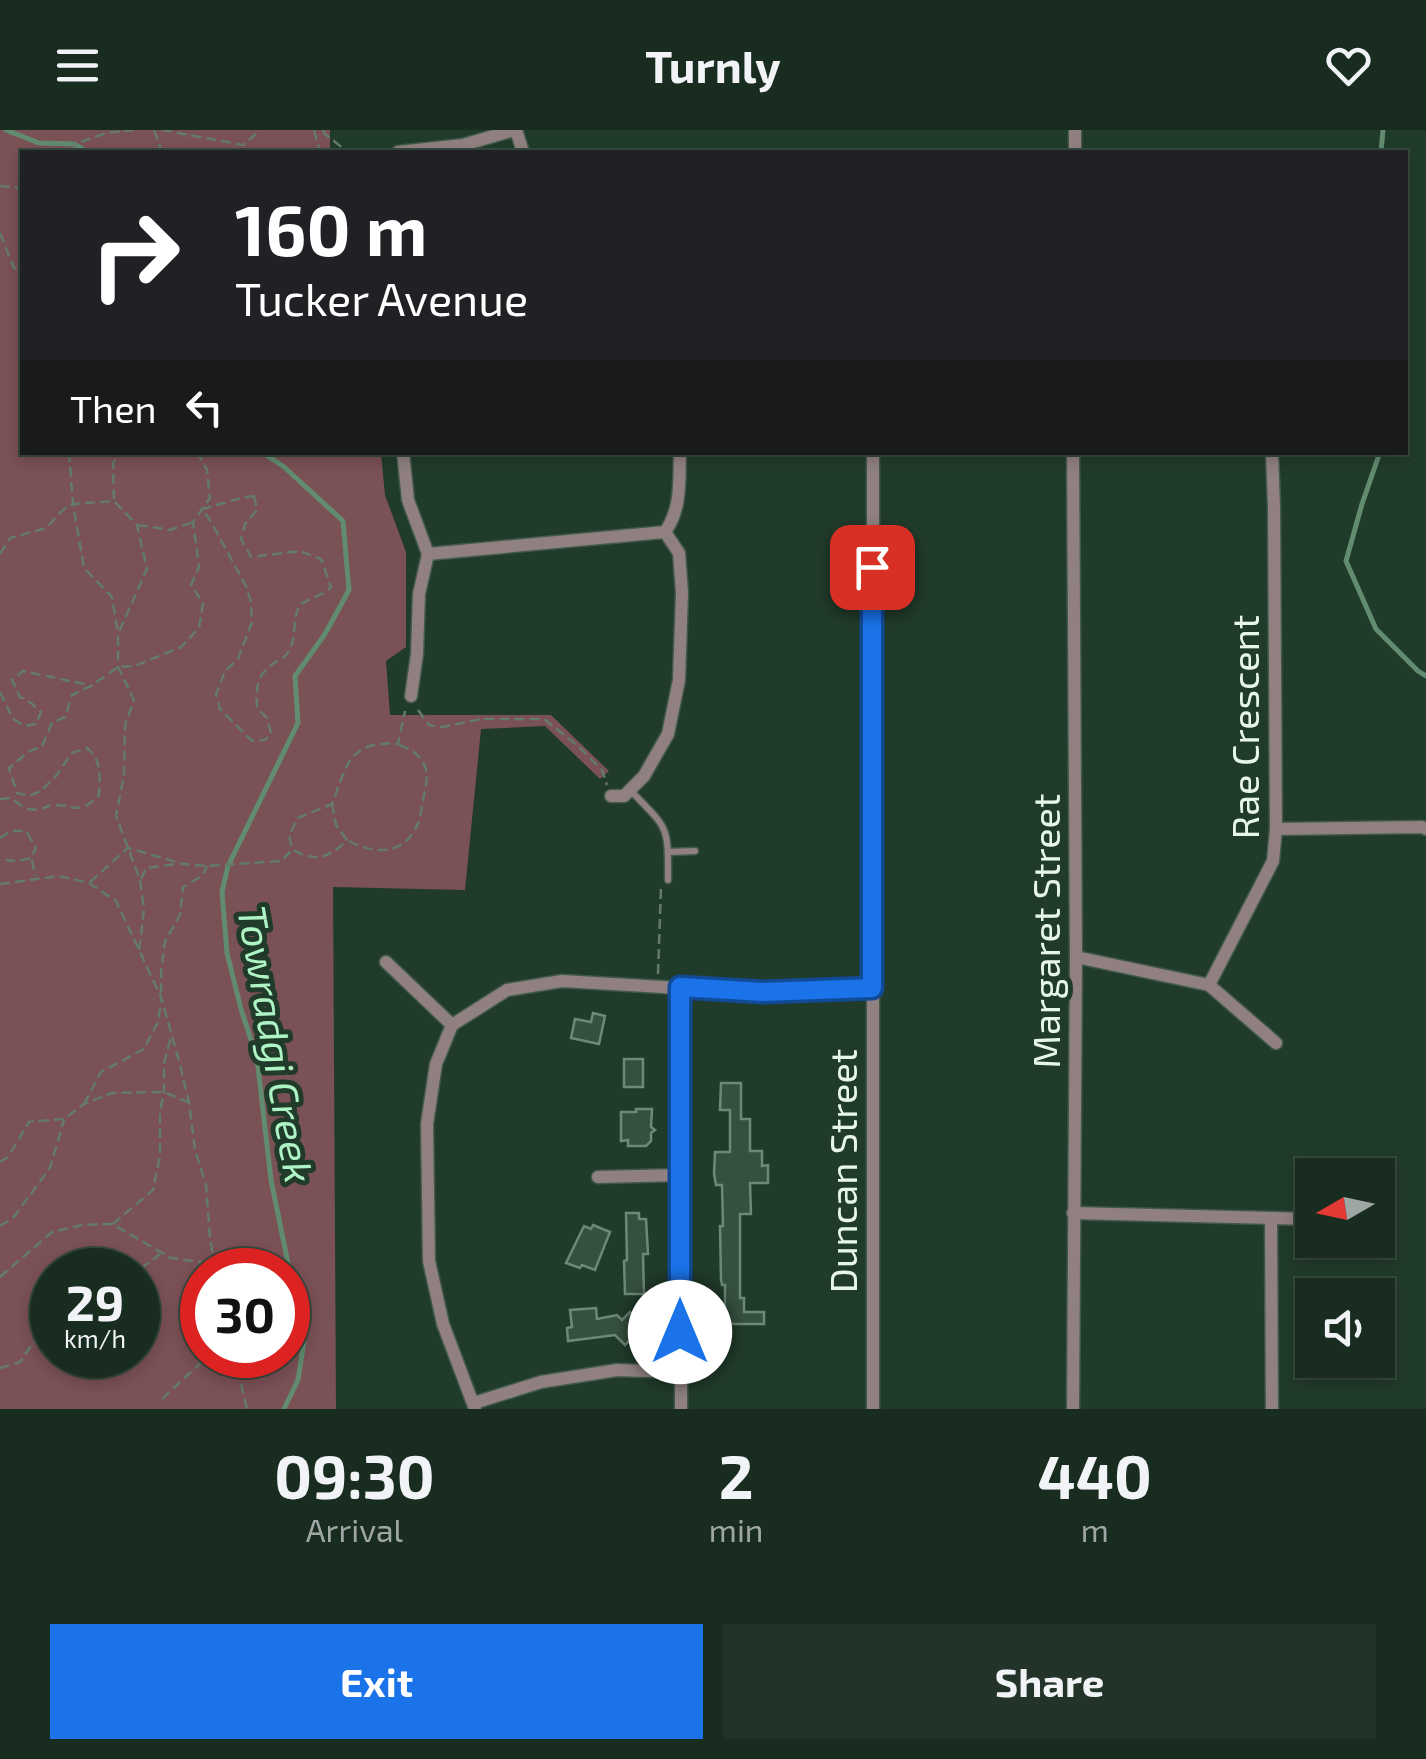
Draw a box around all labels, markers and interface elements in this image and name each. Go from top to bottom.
icon: menu [50,38,105,93]
text: Turnly [645,38,781,92]
icon: heart [1321,38,1376,93]
text: 160 m [235,186,428,270]
icon: right [70,190,200,320]
text: Tucker Avenue [235,271,528,325]
icon: left [177,380,232,435]
text: Then [70,385,157,431]
pin [830,525,915,610]
icon: arrive [845,540,900,595]
street label: Rae Crescent [1221,615,1267,839]
street label: Margaret Street [1022,794,1068,1068]
water label: Towradgi Creek [229,902,325,1186]
street label: Duncan Street [819,1049,865,1293]
north arrow [1295,1158,1395,1258]
map controls [1295,1158,1395,1378]
speed limit sign: 30 [180,1248,310,1378]
text: 29 [66,1271,124,1331]
button: sound [1295,1278,1395,1378]
position arrow [628,1280,732,1384]
text: km/h [64,1323,126,1353]
text: 09:30 [274,1439,435,1511]
text: 2 [719,1439,754,1511]
text: 440 [1038,1439,1152,1511]
text: Arrival [306,1510,403,1548]
text: min [709,1510,763,1548]
text: m [1081,1510,1109,1548]
button: Exit [50,1624,703,1739]
button: Share [723,1624,1376,1739]

